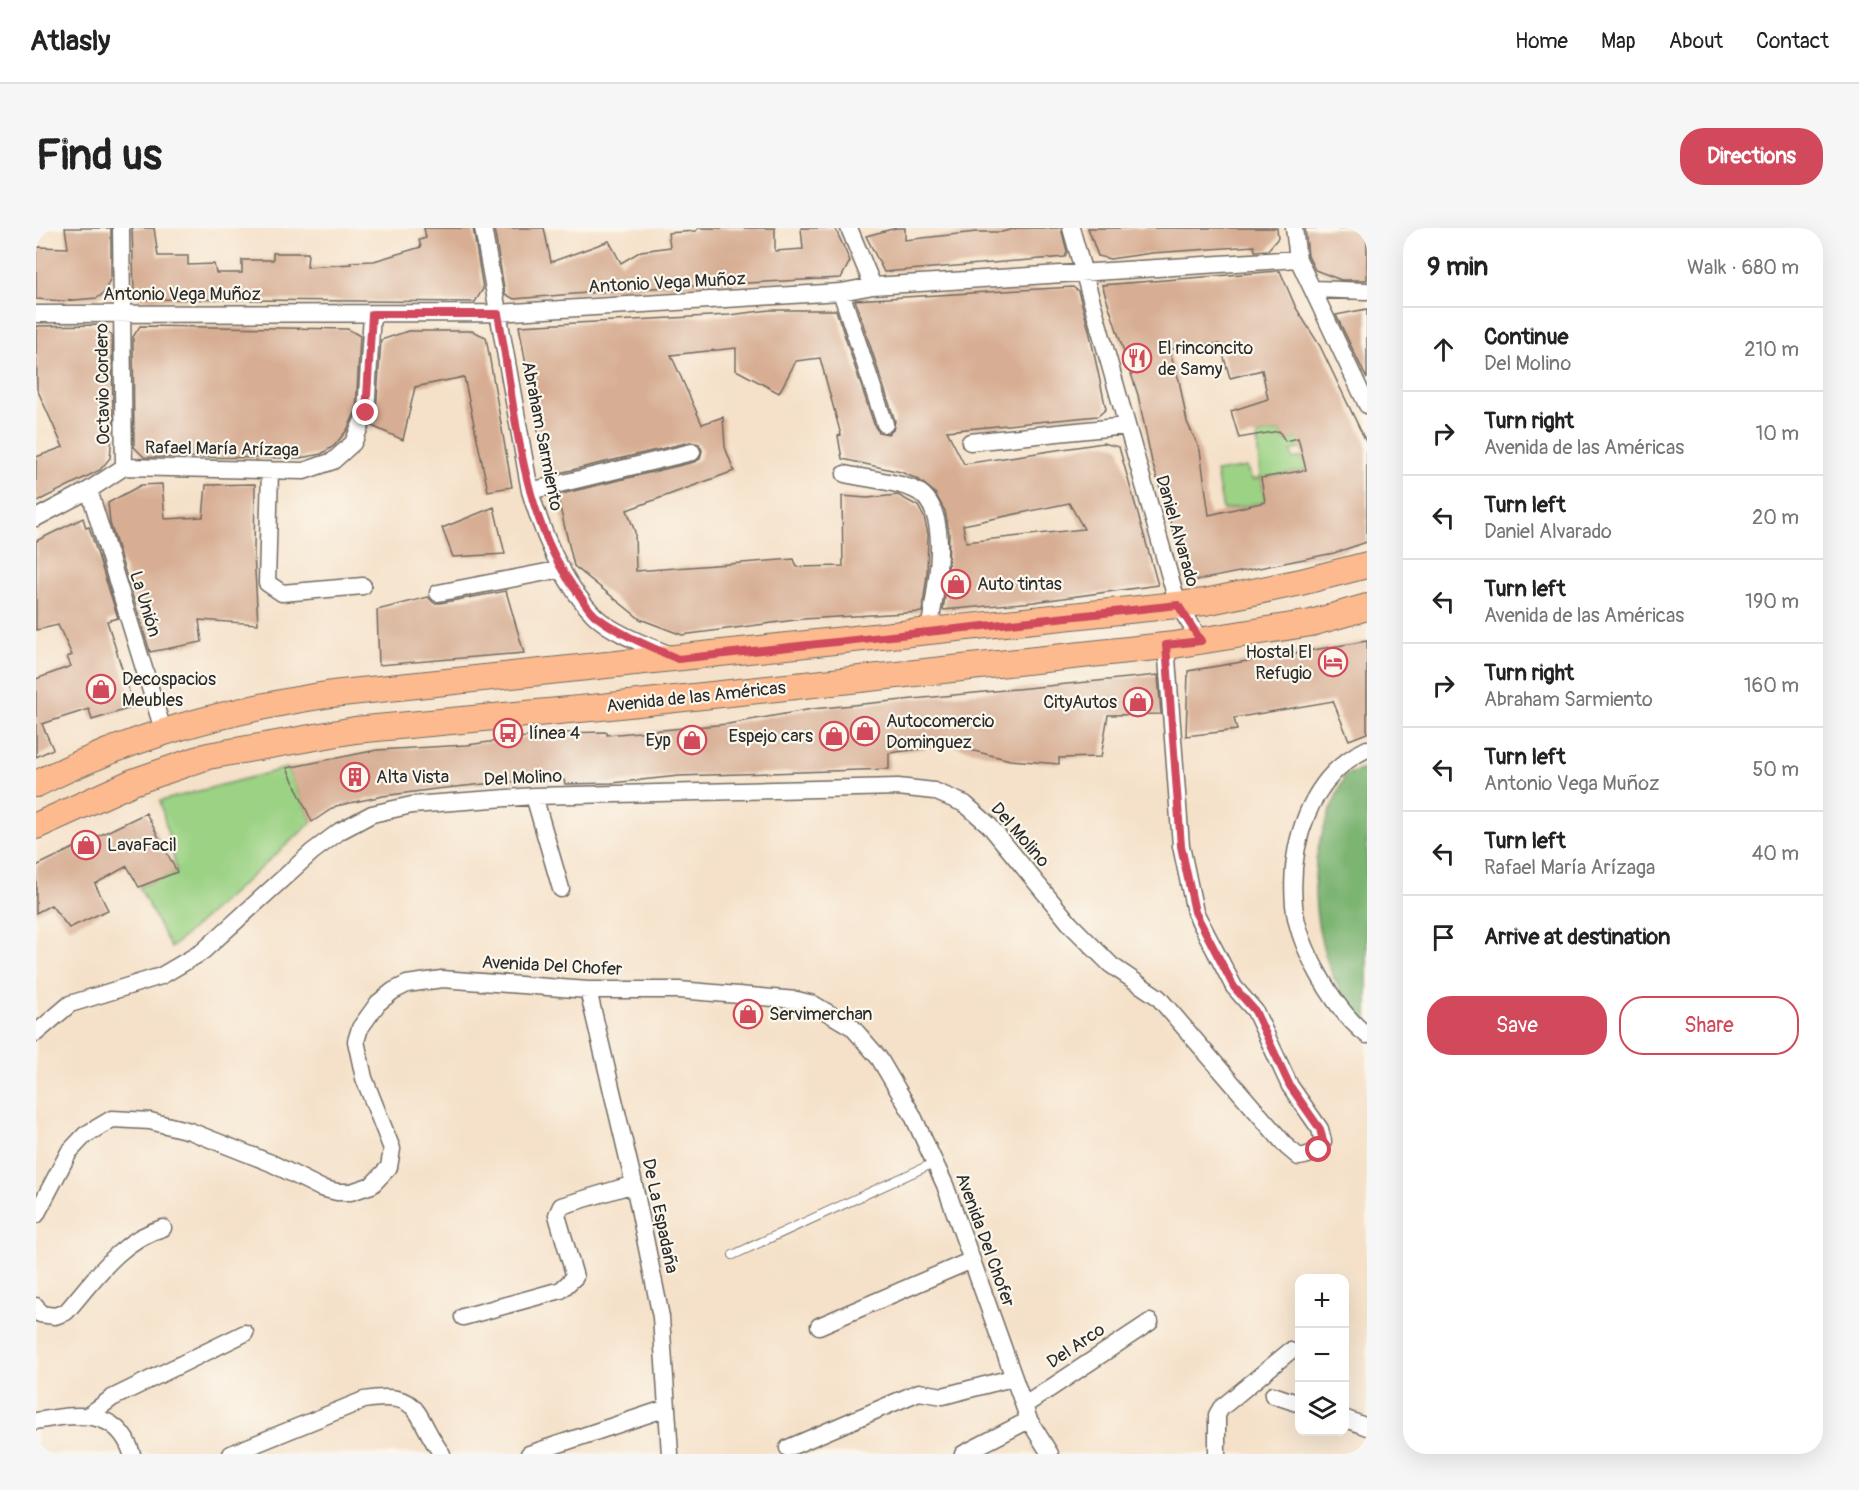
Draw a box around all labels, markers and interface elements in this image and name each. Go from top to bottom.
text: Atlasly [30,24,110,59]
text: Home [1515,28,1568,55]
text: Map [1601,28,1636,55]
text: About [1669,28,1723,55]
text: Contact [1756,28,1829,55]
button: Directions [1680,128,1823,185]
text: Find us [36,130,162,182]
text: 9 min [1427,251,1488,283]
text: Walk · 680 m [1687,255,1799,280]
street label: Antonio Vega Muñoz [588,267,746,299]
street label: Antonio Vega Muñoz [103,283,261,306]
street label: Octavio Cordero [90,323,116,445]
text: Continue [1484,323,1568,351]
icon: ahead [1427,333,1460,366]
place label: El rinconcito de Samy [1158,337,1254,381]
text: 210 m [1744,337,1799,362]
restaurant icon: El rinconcito de Samy [1121,342,1153,374]
text: Del Molino [1484,351,1571,376]
street label: Abraham Sarmiento [516,359,568,513]
route end [352,399,378,425]
text: Turn right [1484,407,1574,435]
icon: right [1427,417,1460,450]
text: 10 m [1755,421,1799,446]
text: Avenida de las Américas [1484,435,1684,460]
street label: Rafael María Arízaga [145,436,299,462]
street label: Daniel Alvarado [1150,473,1204,590]
text: Turn left [1484,491,1566,519]
icon: left [1427,501,1460,534]
text: 20 m [1752,505,1799,530]
text: Daniel Alvarado [1484,519,1612,544]
street label: La Unión [124,568,166,640]
shop icon: Auto tintas [940,568,972,600]
place label: Auto tintas [977,573,1062,596]
text: Turn left [1484,575,1566,603]
icon: left [1427,585,1460,618]
text: 190 m [1745,589,1799,614]
text: Avenida de las Américas [1484,603,1684,628]
place label: Hostal El Refugio [1245,641,1312,685]
hotel icon: Hostal El Refugio [1317,646,1349,678]
text: Turn right [1484,659,1574,687]
place label: Decospacios Meubles [122,668,216,712]
icon: right [1427,669,1460,702]
shop icon: Decospacios Meubles [85,673,117,705]
text: 160 m [1744,673,1799,698]
street label: Avenida de las Américas [605,676,787,718]
shop icon: CityAutos [1122,686,1154,718]
text: Abraham Sarmiento [1484,687,1653,712]
place label: CityAutos [1043,691,1117,714]
place label: Autocomercio Dominguez [886,710,995,754]
shop icon: Autocomercio Dominguez [849,715,881,747]
bus stop icon: línea 4 [492,717,524,749]
shop icon: Espejo cars [818,720,850,752]
place label: línea 4 [529,722,581,745]
shop icon: Eyp [676,724,708,756]
place label: Espejo cars [729,725,813,748]
place label: Eyp [645,729,671,752]
text: Turn left [1484,743,1566,771]
icon: left [1427,753,1460,786]
text: 50 m [1752,757,1799,782]
building icon: Alta Vista [339,761,371,793]
street label: Del Molino [483,764,563,792]
place label: Alta Vista [376,766,449,789]
text: Antonio Vega Muñoz [1484,771,1659,796]
street label: Del Molino [986,798,1055,872]
text: Turn left [1484,827,1566,855]
shop icon: LavaFacil [70,829,102,861]
place label: LavaFacil [107,834,177,857]
icon: left [1427,837,1460,870]
text: 40 m [1752,841,1799,866]
text: Rafael María Arízaga [1484,855,1655,880]
icon: arrive [1427,921,1460,954]
text: Arrive at destination [1484,923,1670,951]
street label: Avenida Del Chofer [481,951,623,981]
button: Save [1427,996,1607,1055]
button: Share [1619,996,1799,1055]
shop icon: Servimerchan [732,998,764,1030]
place label: Servimerchan [769,1003,873,1026]
route start [1305,1136,1331,1162]
street label: De La Espadaña [637,1157,683,1275]
street label: Avenida Del Chofer [950,1170,1020,1311]
map controls [1295,1274,1349,1436]
button: + [1295,1274,1349,1328]
street label: Del Arco [1043,1318,1110,1374]
button: − [1295,1328,1349,1382]
button: layers [1295,1382,1349,1436]

